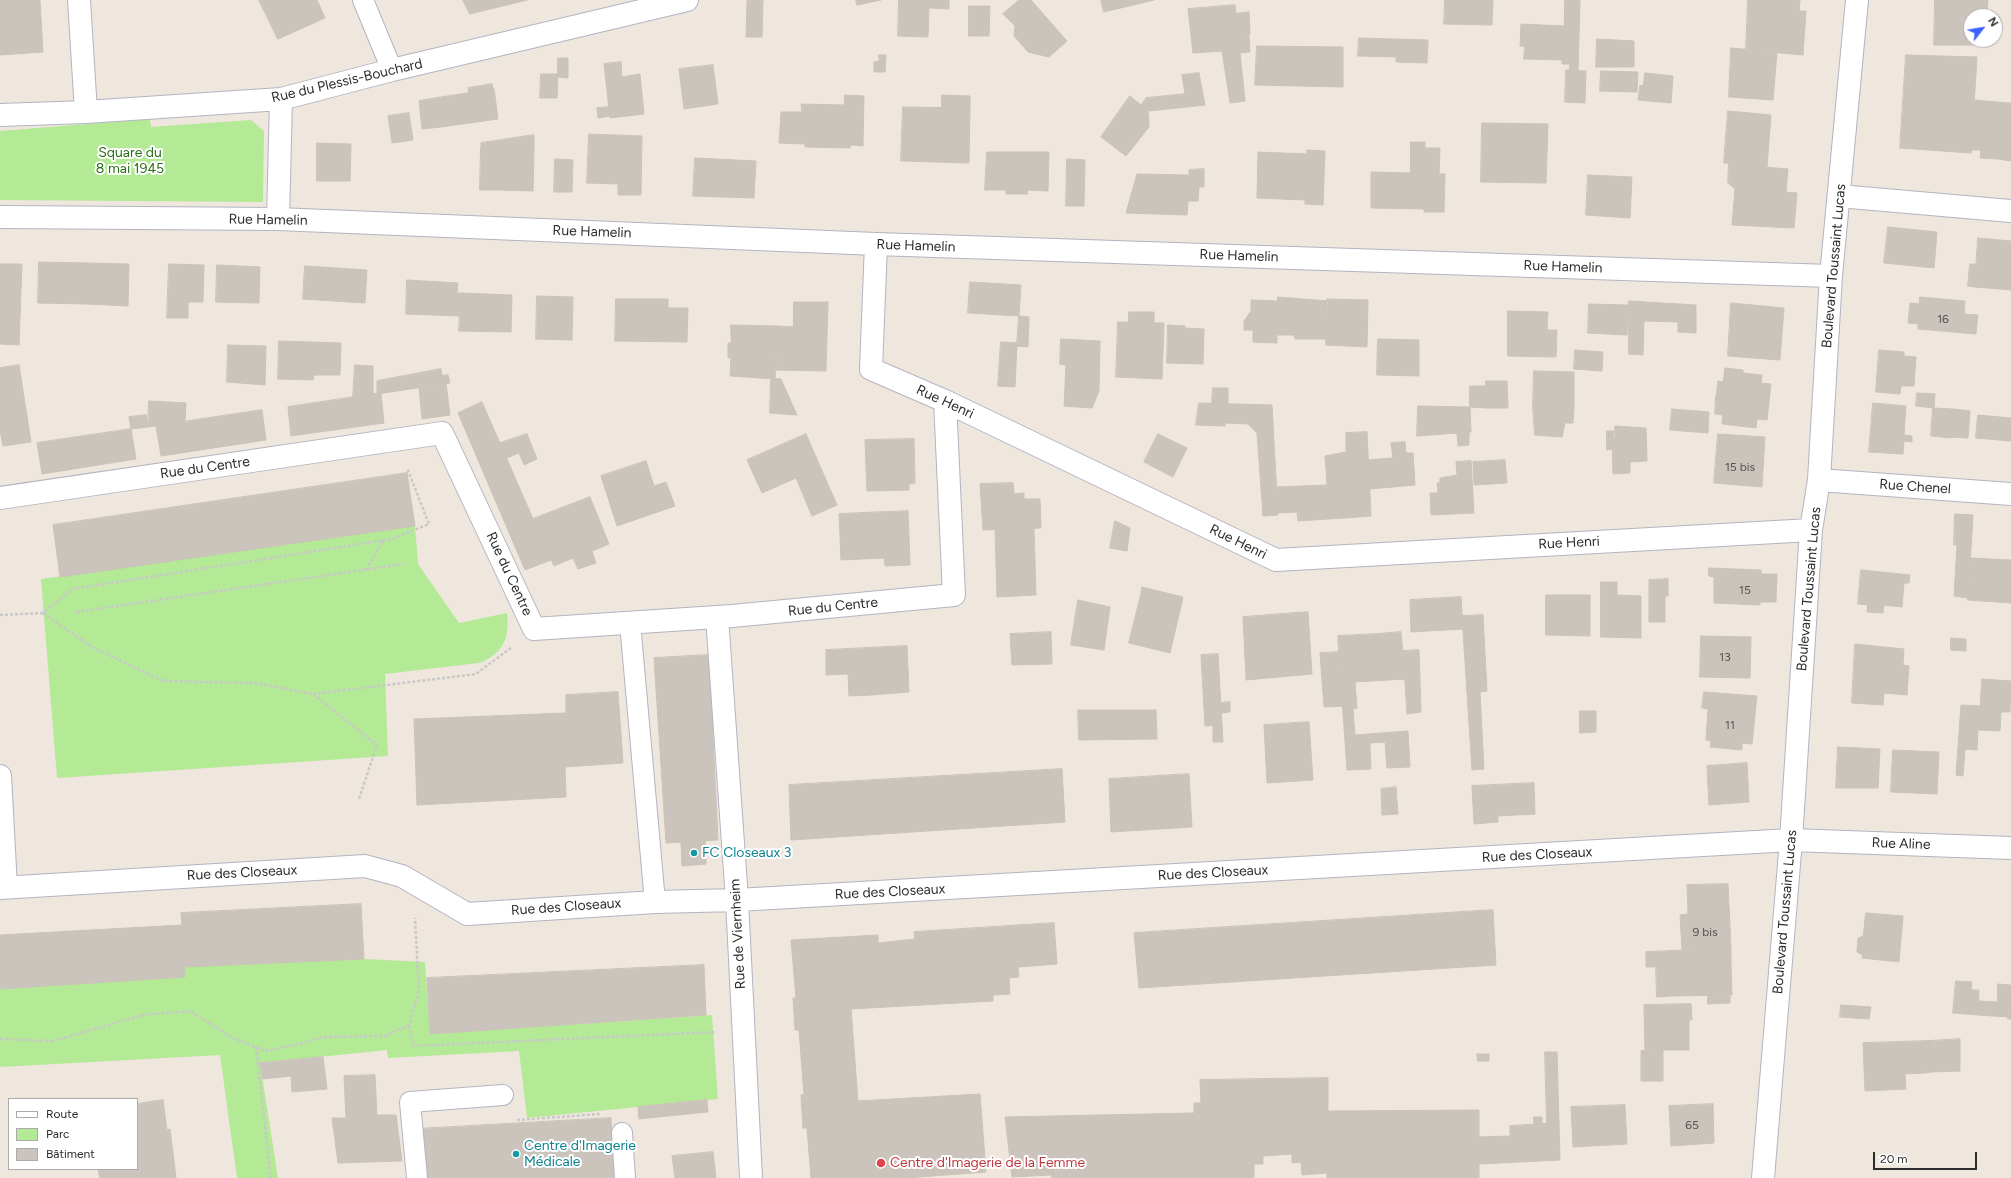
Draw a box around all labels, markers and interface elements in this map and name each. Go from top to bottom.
north arrow [1963,8,2003,48]
text: N [1985,15,2001,29]
street label: Rue du Plessis-Bouchard [270,55,424,107]
park label: Square du 8 mai 1945 [96,145,164,178]
street label: Boulevard Toussaint Lucas [1818,183,1850,349]
street label: Rue Hamelin [228,211,308,229]
street label: Rue Hamelin [552,222,632,242]
street label: Rue Hamelin [876,236,956,256]
street label: Rue Hamelin [1199,246,1279,266]
street label: Rue Hamelin [1523,257,1603,277]
house number: 16 [1937,312,1949,326]
street label: Rue Henri [914,381,976,423]
street label: Rue du Centre [159,453,251,483]
house number: 15 bis [1725,460,1755,474]
street label: Rue Chenel [1879,476,1951,498]
street label: Boulevard Toussaint Lucas [1793,506,1825,672]
street label: Rue Henri [1207,521,1269,563]
street label: Rue du Centre [482,529,536,619]
street label: Rue Henri [1538,533,1600,553]
house number: 15 [1739,583,1751,597]
street label: Rue du Centre [787,594,879,620]
house number: 13 [1719,650,1731,664]
house number: 11 [1725,718,1735,732]
street label: Boulevard Toussaint Lucas [1769,829,1801,995]
street label: Rue Aline [1871,835,1931,853]
street label: Rue des Closeaux [1481,844,1593,866]
place label: FC Closeaux 3 [702,845,791,861]
marker: FC Closeaux 3 [689,848,699,858]
street label: Rue des Closeaux [186,862,298,884]
street label: Rue des Closeaux [1157,862,1269,884]
street label: Rue de Viernheim [727,878,749,990]
street label: Rue des Closeaux [834,881,946,903]
street label: Rue des Closeaux [510,895,622,919]
house number: 9 bis [1692,925,1718,939]
legend [8,1098,138,1170]
text: Route [46,1107,78,1121]
house number: 65 [1685,1118,1699,1132]
text: Parc [46,1127,70,1141]
place label: Centre d'Imagerie Médicale [524,1138,636,1170]
scale bar [1875,1144,1979,1170]
text: Bâtiment [46,1147,95,1161]
marker: Centre d'Imagerie Médicale [511,1149,521,1159]
text: 20 m [1880,1152,1908,1166]
place label: Centre d'Imagerie de la Femme [890,1155,1085,1171]
marker: Centre d'Imagerie de la Femme [875,1157,887,1169]

